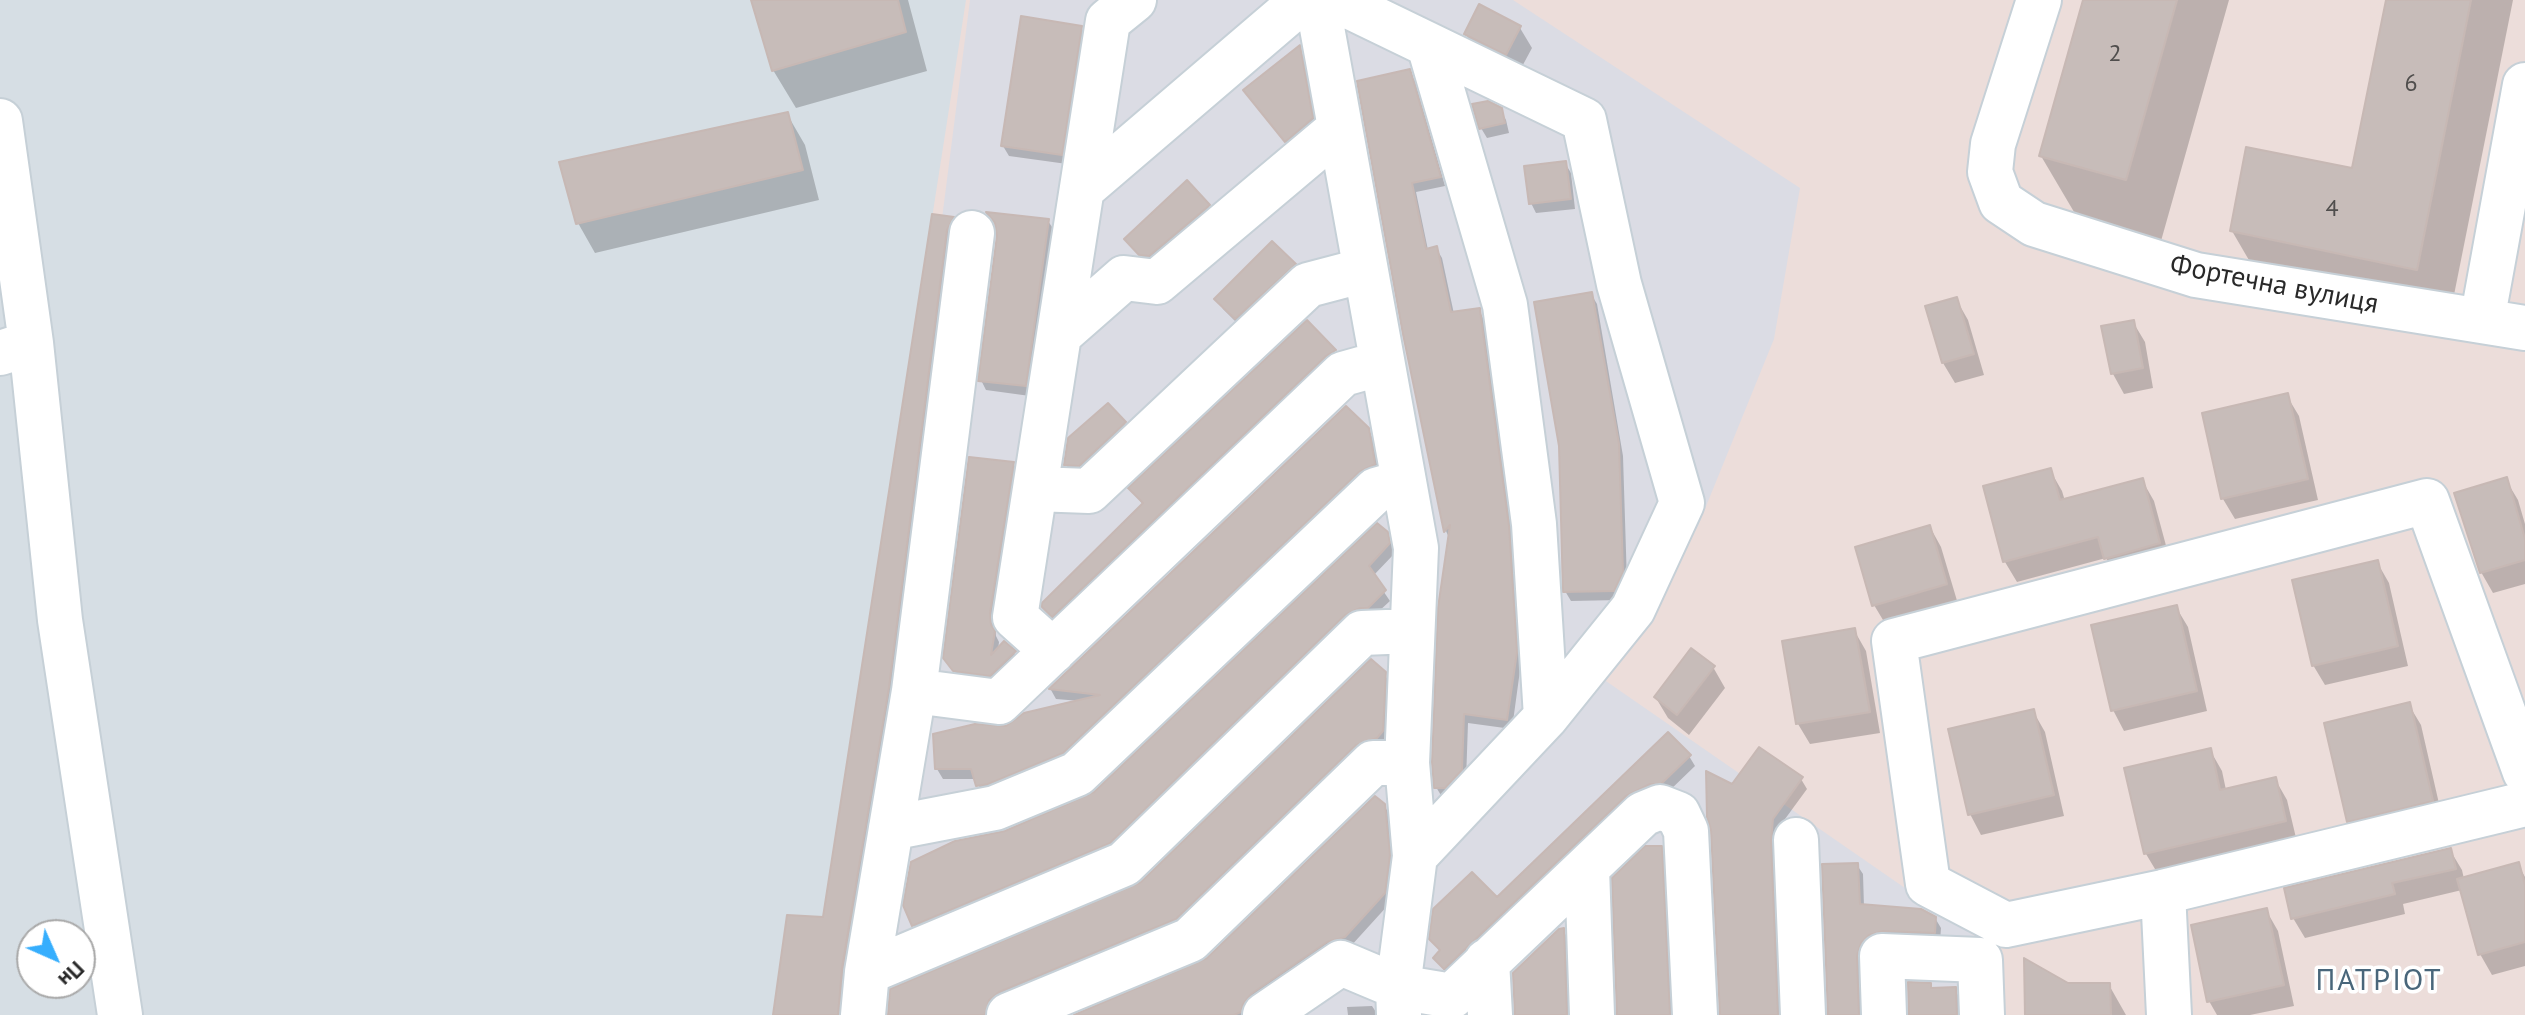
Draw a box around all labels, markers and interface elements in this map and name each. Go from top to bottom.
house number: 2 [2108,40,2122,68]
house number: 6 [2404,70,2418,98]
house number: 4 [2325,195,2339,223]
street label: Фортечна вулиця [2167,248,2381,322]
north arrow [16,919,96,999]
text: Пн [53,956,91,994]
district label: ПАТРІОТ [2315,963,2443,999]

